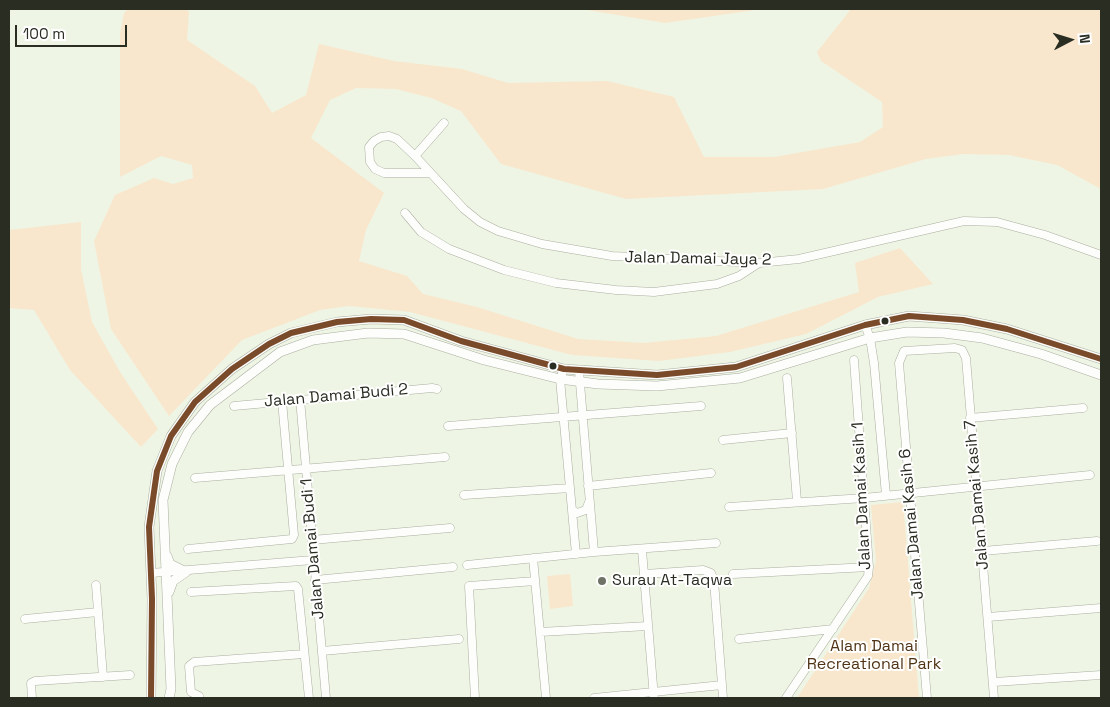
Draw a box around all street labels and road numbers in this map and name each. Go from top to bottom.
street label: Jalan Damai Jaya 2 [624,248,772,270]
street label: Jalan Damai Budi 2 [263,380,409,412]
street label: Jalan Damai Kasih 7 [961,419,993,571]
street label: Jalan Damai Kasih 1 [849,422,875,570]
street label: Jalan Damai Kasih 6 [896,448,928,600]
street label: Jalan Damai Budi 1 [297,478,329,620]

